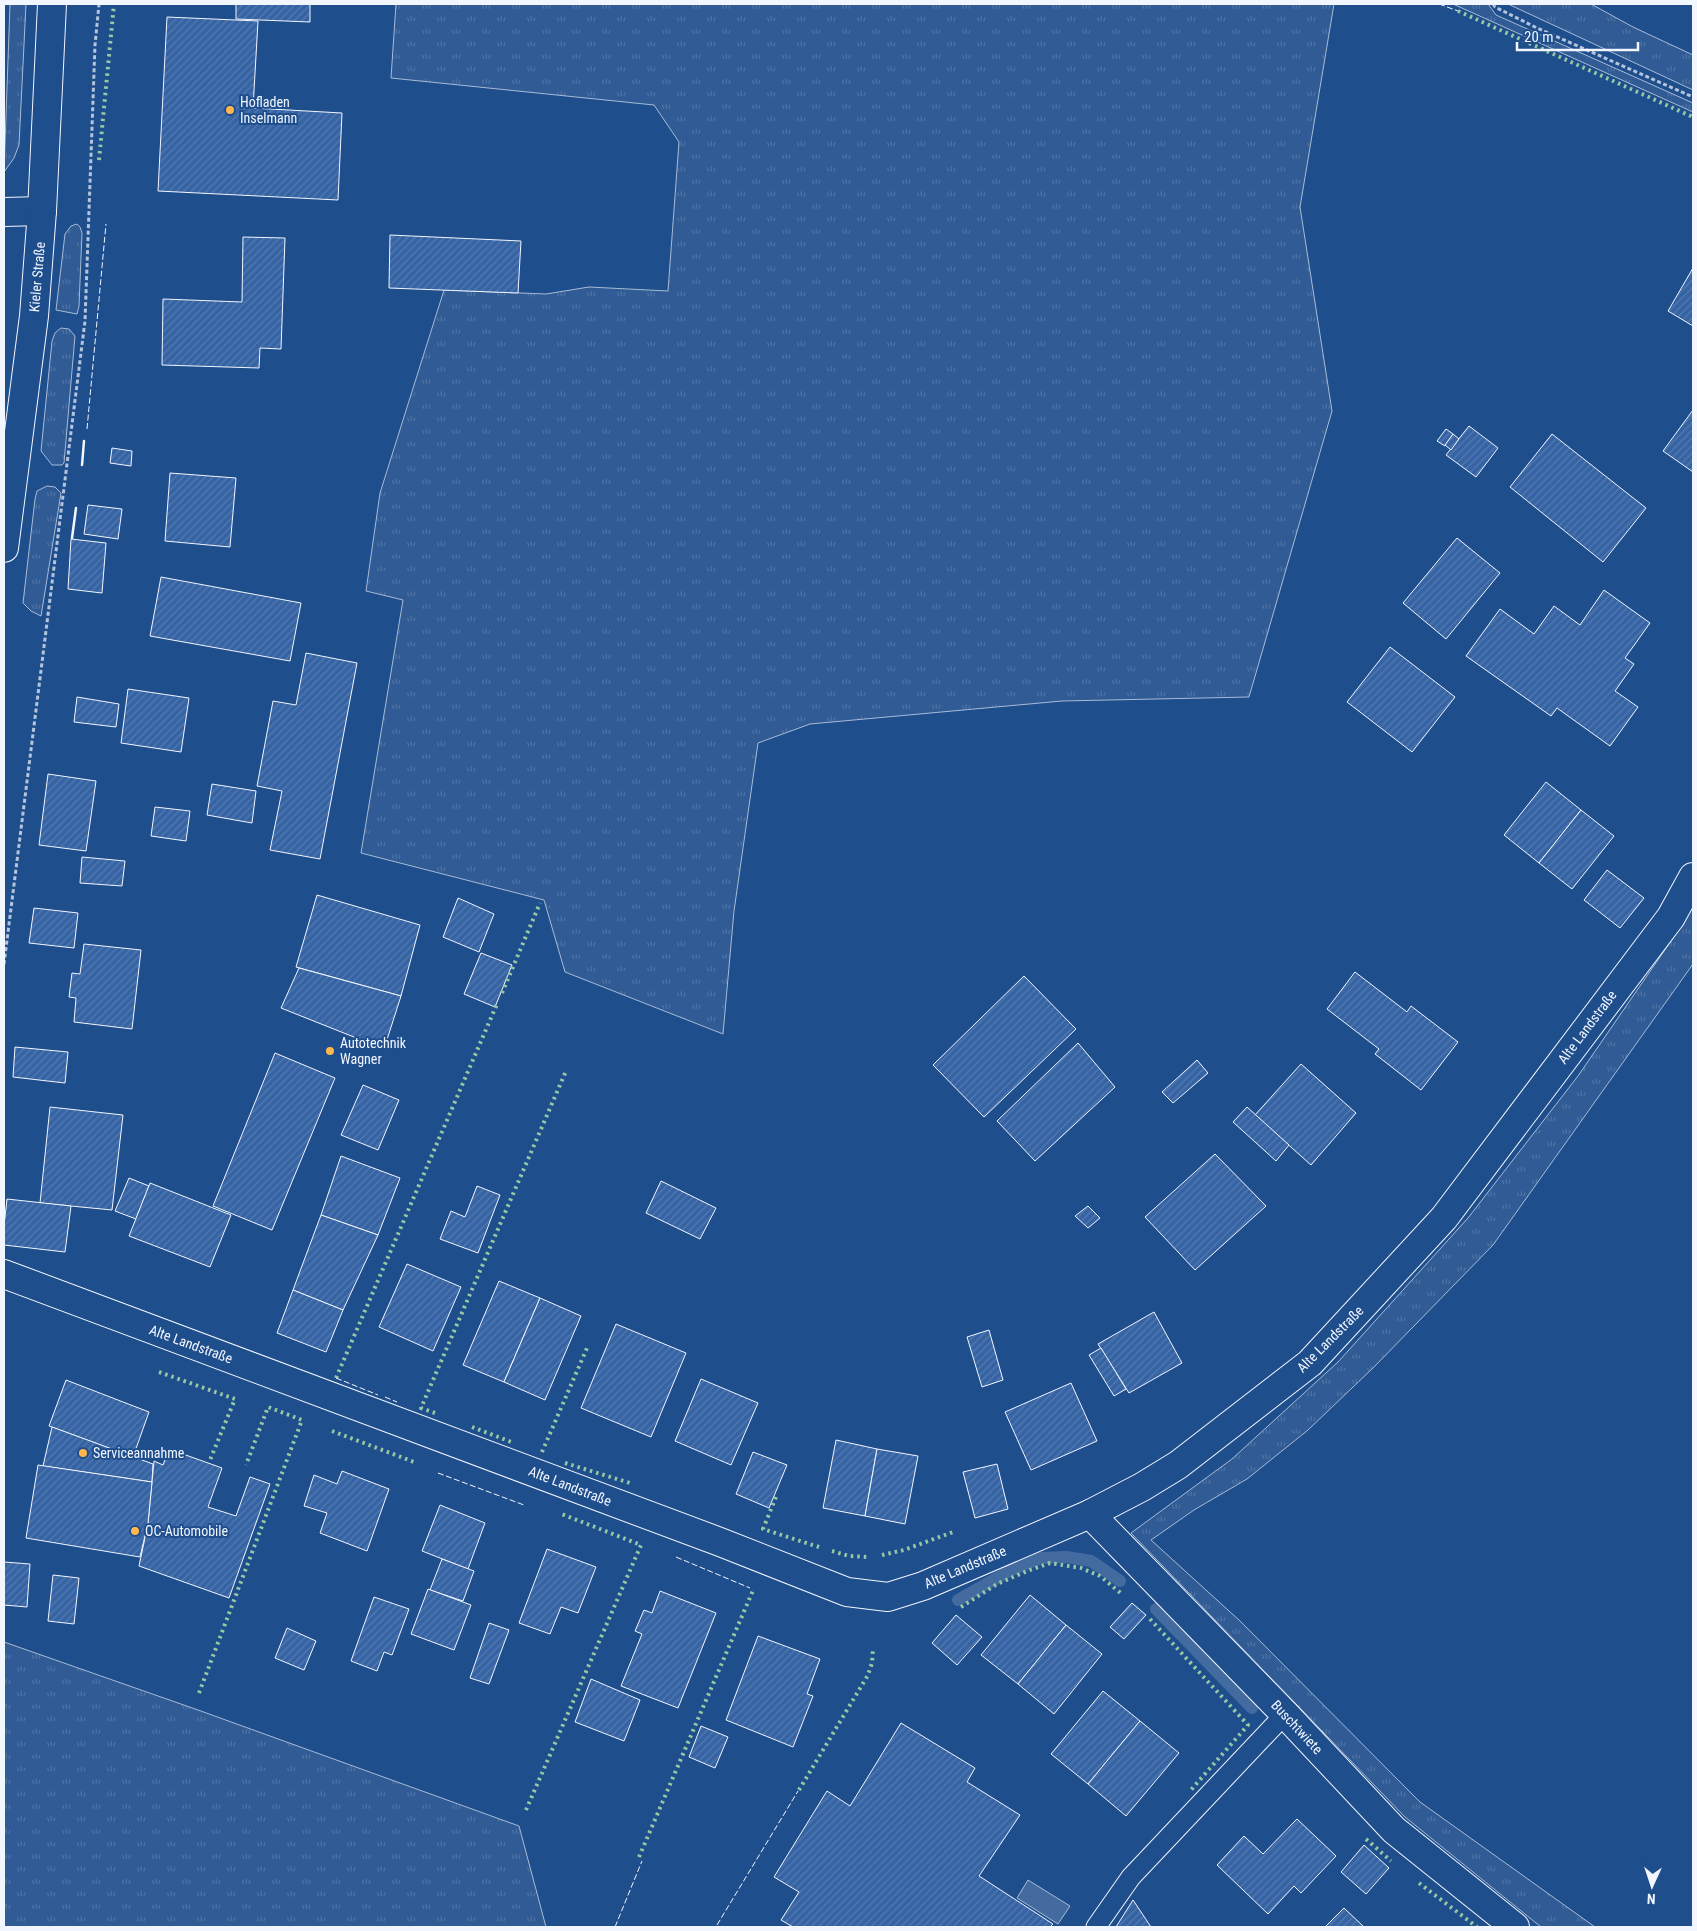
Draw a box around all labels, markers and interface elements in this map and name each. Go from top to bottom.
scale bar [1517,20,1638,52]
text: 20 m [1524,28,1554,46]
place label: Hofladen Inselmann [240,94,297,126]
marker: Hofladen Inselmann [224,104,236,116]
street label: Kieler Straße [26,241,48,313]
street label: Alte Landstraße [1554,987,1620,1067]
place label: Autotechnik Wagner [340,1035,407,1067]
marker: Autotechnik Wagner [324,1045,336,1057]
street label: Alte Landstraße [1293,1302,1367,1376]
street label: Alte Landstraße [147,1322,235,1367]
place label: Serviceannahme [93,1445,185,1461]
marker: Serviceannahme [77,1447,89,1459]
street label: Alte Landstraße [526,1463,614,1509]
place label: OC-Automobile [145,1523,229,1539]
marker: OC-Automobile [129,1525,141,1537]
street label: Alte Landstraße [922,1542,1009,1591]
street label: Buschtwiete [1268,1697,1326,1758]
north arrow [1627,1861,1677,1911]
text: N [1647,1891,1656,1907]

